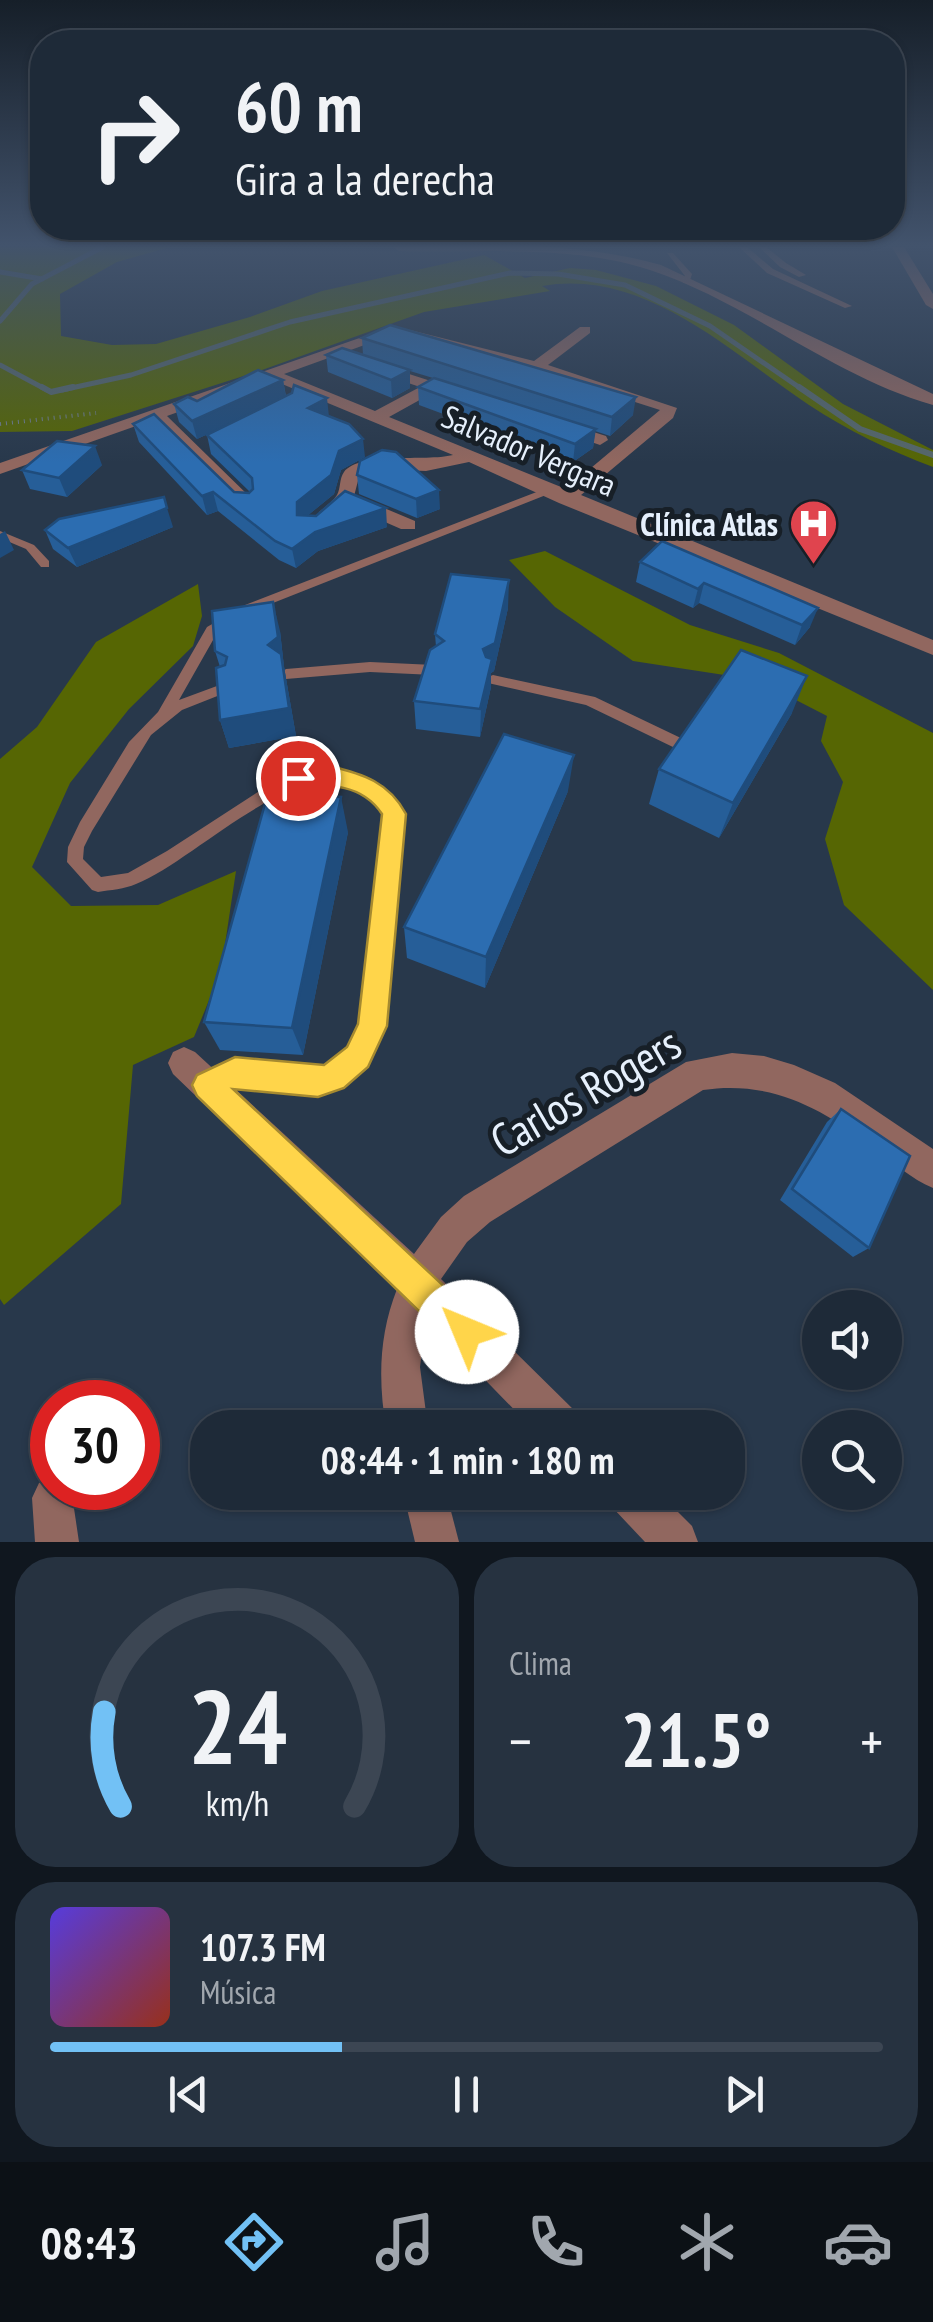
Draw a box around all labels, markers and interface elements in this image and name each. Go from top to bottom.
text: 60 m [235,61,363,151]
icon: right [70,70,200,200]
text: Gira a la derecha [235,149,495,207]
street label: Salvador Vergara [436,395,622,505]
hospital icon: Clínica Atlas [787,498,839,566]
place label: Clínica Atlas [640,503,778,545]
pin [256,736,341,821]
icon: arrive [271,751,326,806]
street label: Carlos Rogers [480,1013,690,1169]
position arrow [415,1280,519,1384]
map controls [802,1290,902,1510]
button: sound [802,1290,902,1390]
speed limit sign: 30 [30,1380,160,1510]
button: search [802,1410,902,1510]
text: 08:44 · 1 min · 180 m [321,1435,614,1484]
text: Clima [509,1642,572,1684]
text: 24 [187,1658,287,1793]
text: 21.5° [621,1691,771,1788]
text: − [509,1705,532,1776]
text: + [860,1705,883,1776]
text: km/h [205,1780,269,1826]
text: 107.3 FM [200,1922,326,1971]
text: Música [200,1971,276,2013]
icon: previous [161,2067,216,2122]
icon: pause [439,2067,494,2122]
icon: next [717,2067,772,2122]
icon: directions [219,2207,289,2277]
icon: music [370,2207,440,2277]
icon: phone [521,2207,591,2277]
icon: climate [672,2207,742,2277]
icon: car [823,2207,893,2277]
text: 08:43 [40,2213,138,2271]

